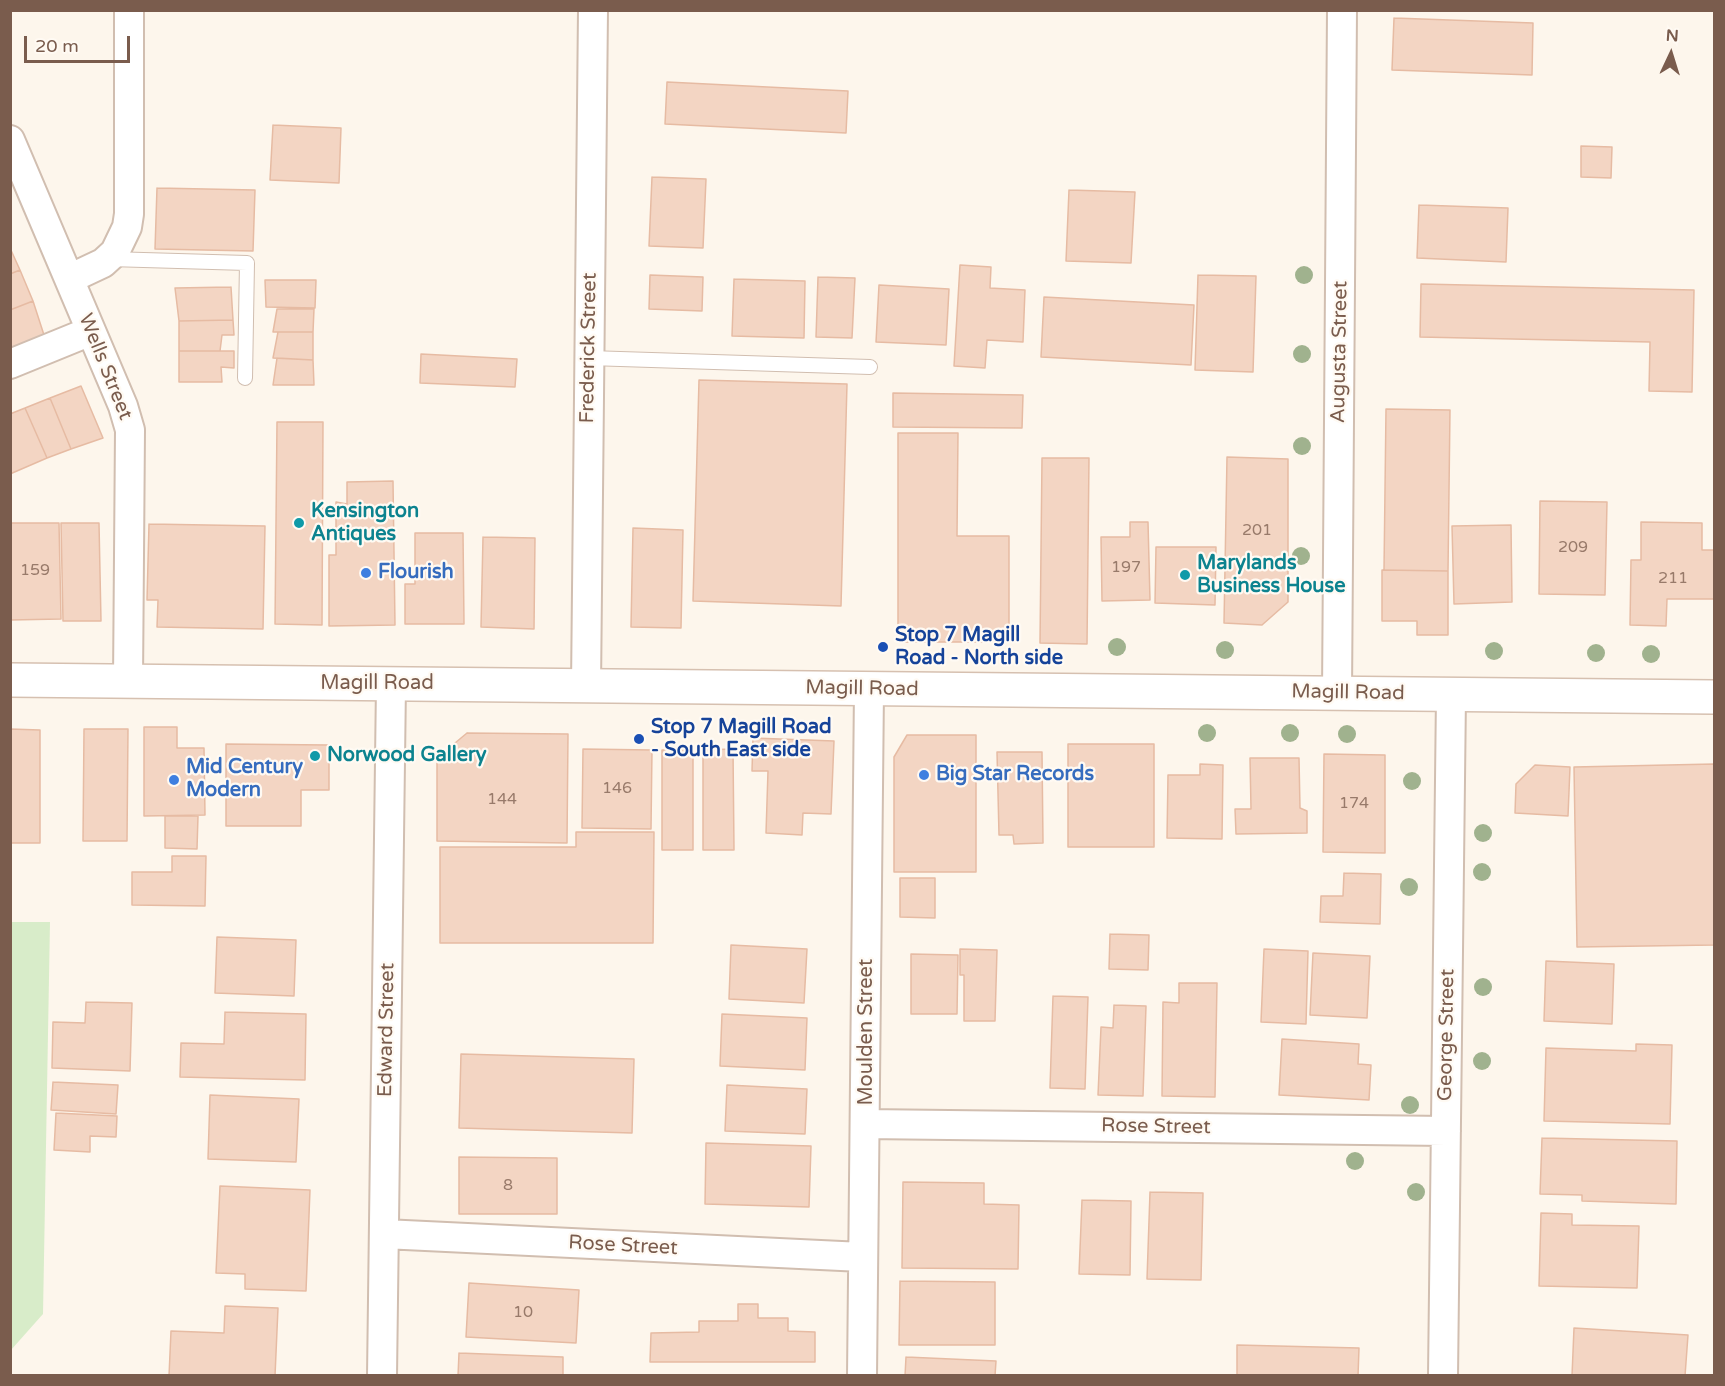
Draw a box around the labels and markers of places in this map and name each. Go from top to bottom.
place label: Kensington Antiques [311,500,419,547]
marker: Kensington Antiques [292,516,306,530]
place label: Marylands Business House [1197,552,1345,599]
place label: Flourish [378,561,454,585]
marker: Flourish [359,566,373,580]
marker: Marylands Business House [1178,568,1192,582]
place label: Stop 7 Magill Road - North side [895,624,1063,671]
marker: Stop 7 Magill Road - North side [876,640,890,654]
place label: Stop 7 Magill Road - South East side [651,716,832,763]
marker: Stop 7 Magill Road - South East side [632,732,646,746]
place label: Norwood Gallery [327,744,486,768]
marker: Norwood Gallery [308,749,322,763]
place label: Mid Century Modern [186,756,303,803]
place label: Big Star Records [936,763,1094,787]
marker: Big Star Records [917,768,931,782]
marker: Mid Century Modern [167,773,181,787]

